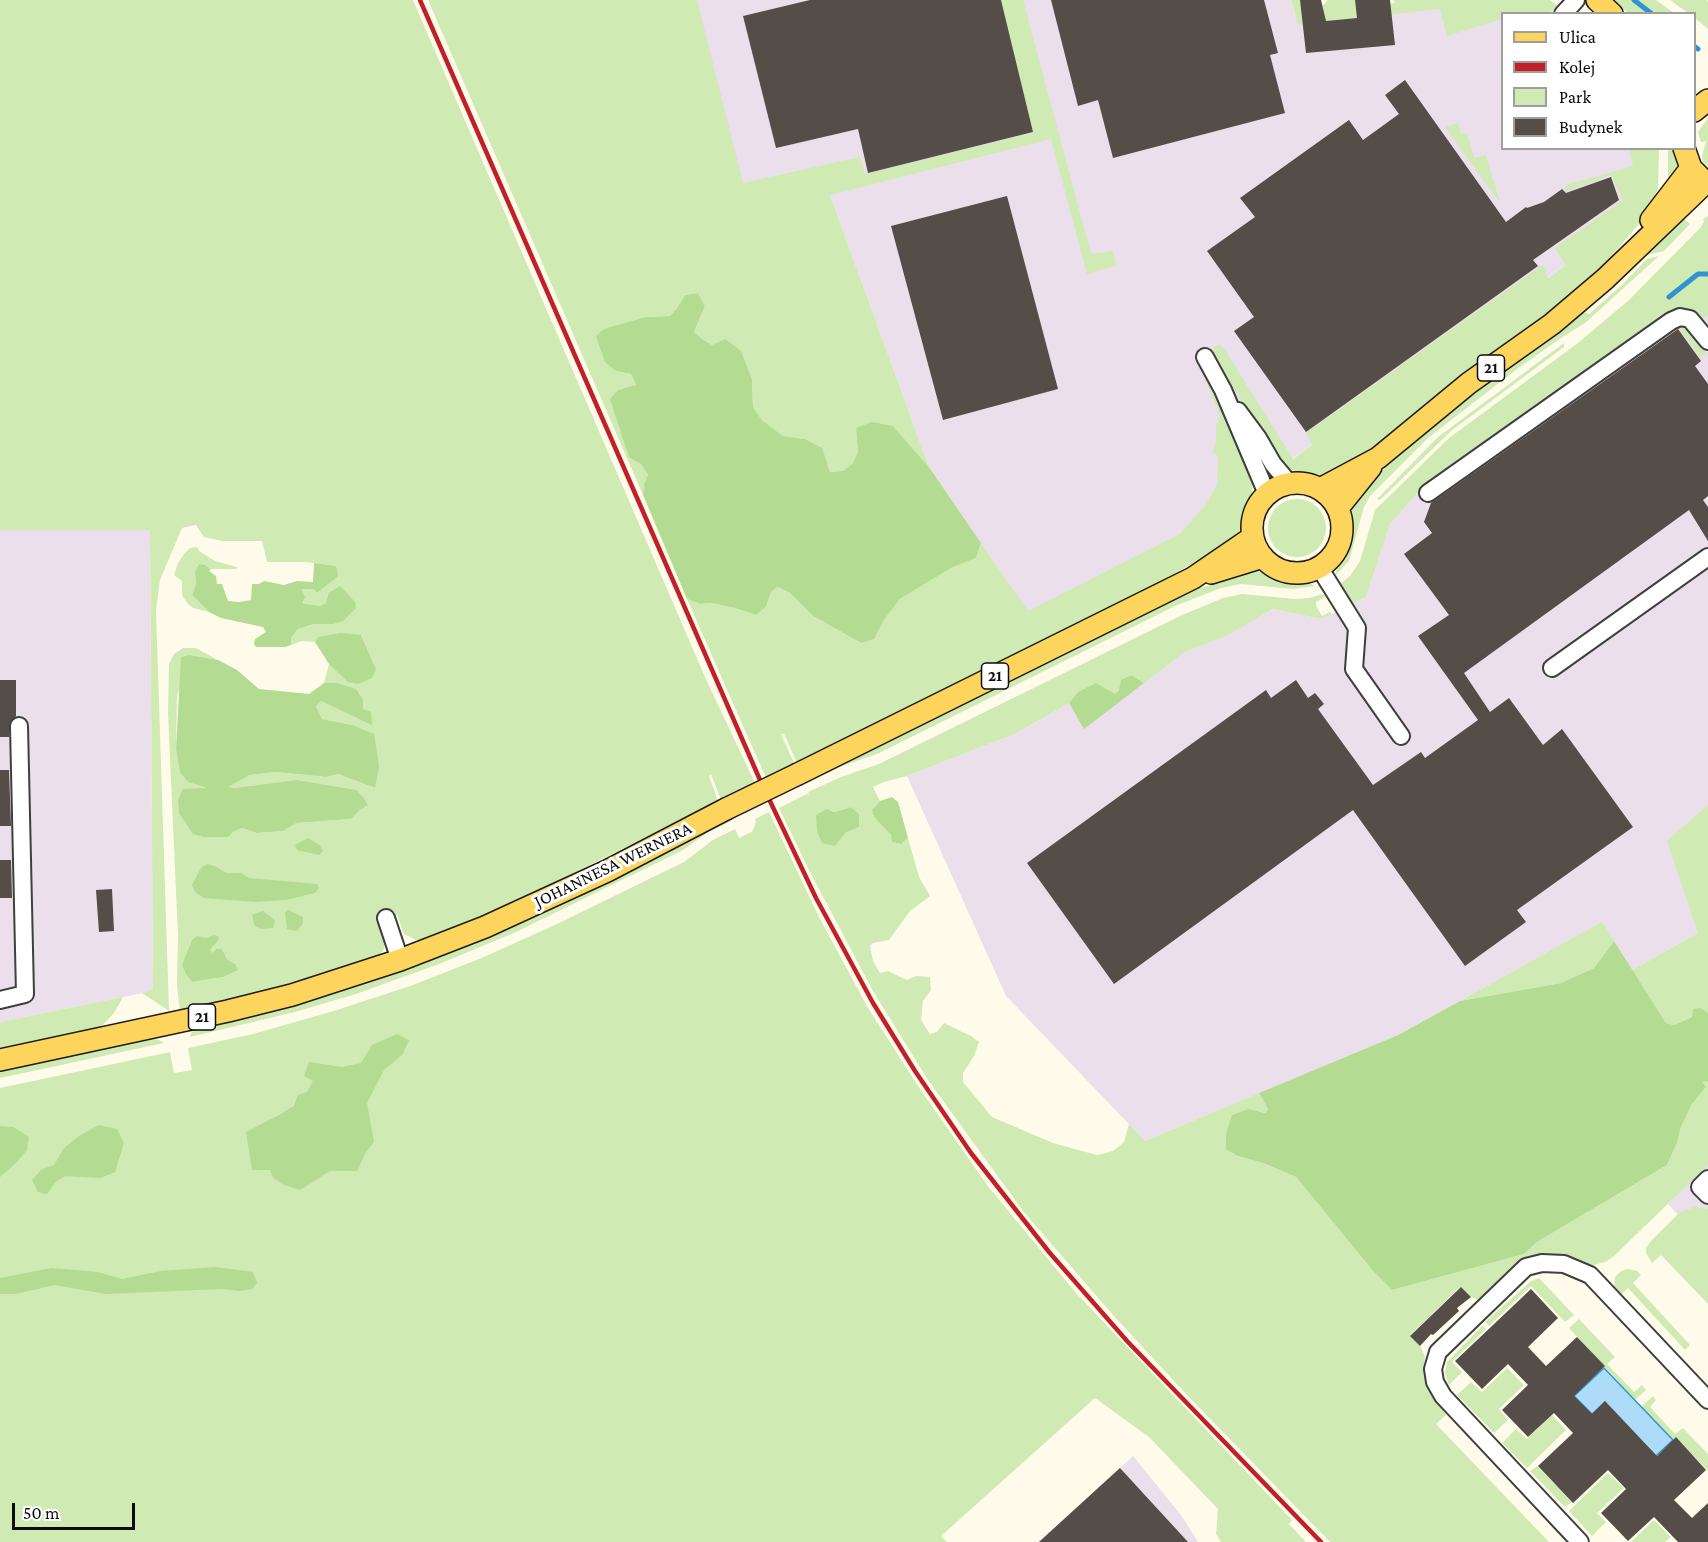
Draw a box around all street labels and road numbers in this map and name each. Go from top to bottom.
road number: 21 [1478,355,1504,381]
road number: 21 [982,663,1008,689]
street label: JOHANNESA WERNERA [531,817,695,913]
road number: 21 [188,1004,216,1030]

